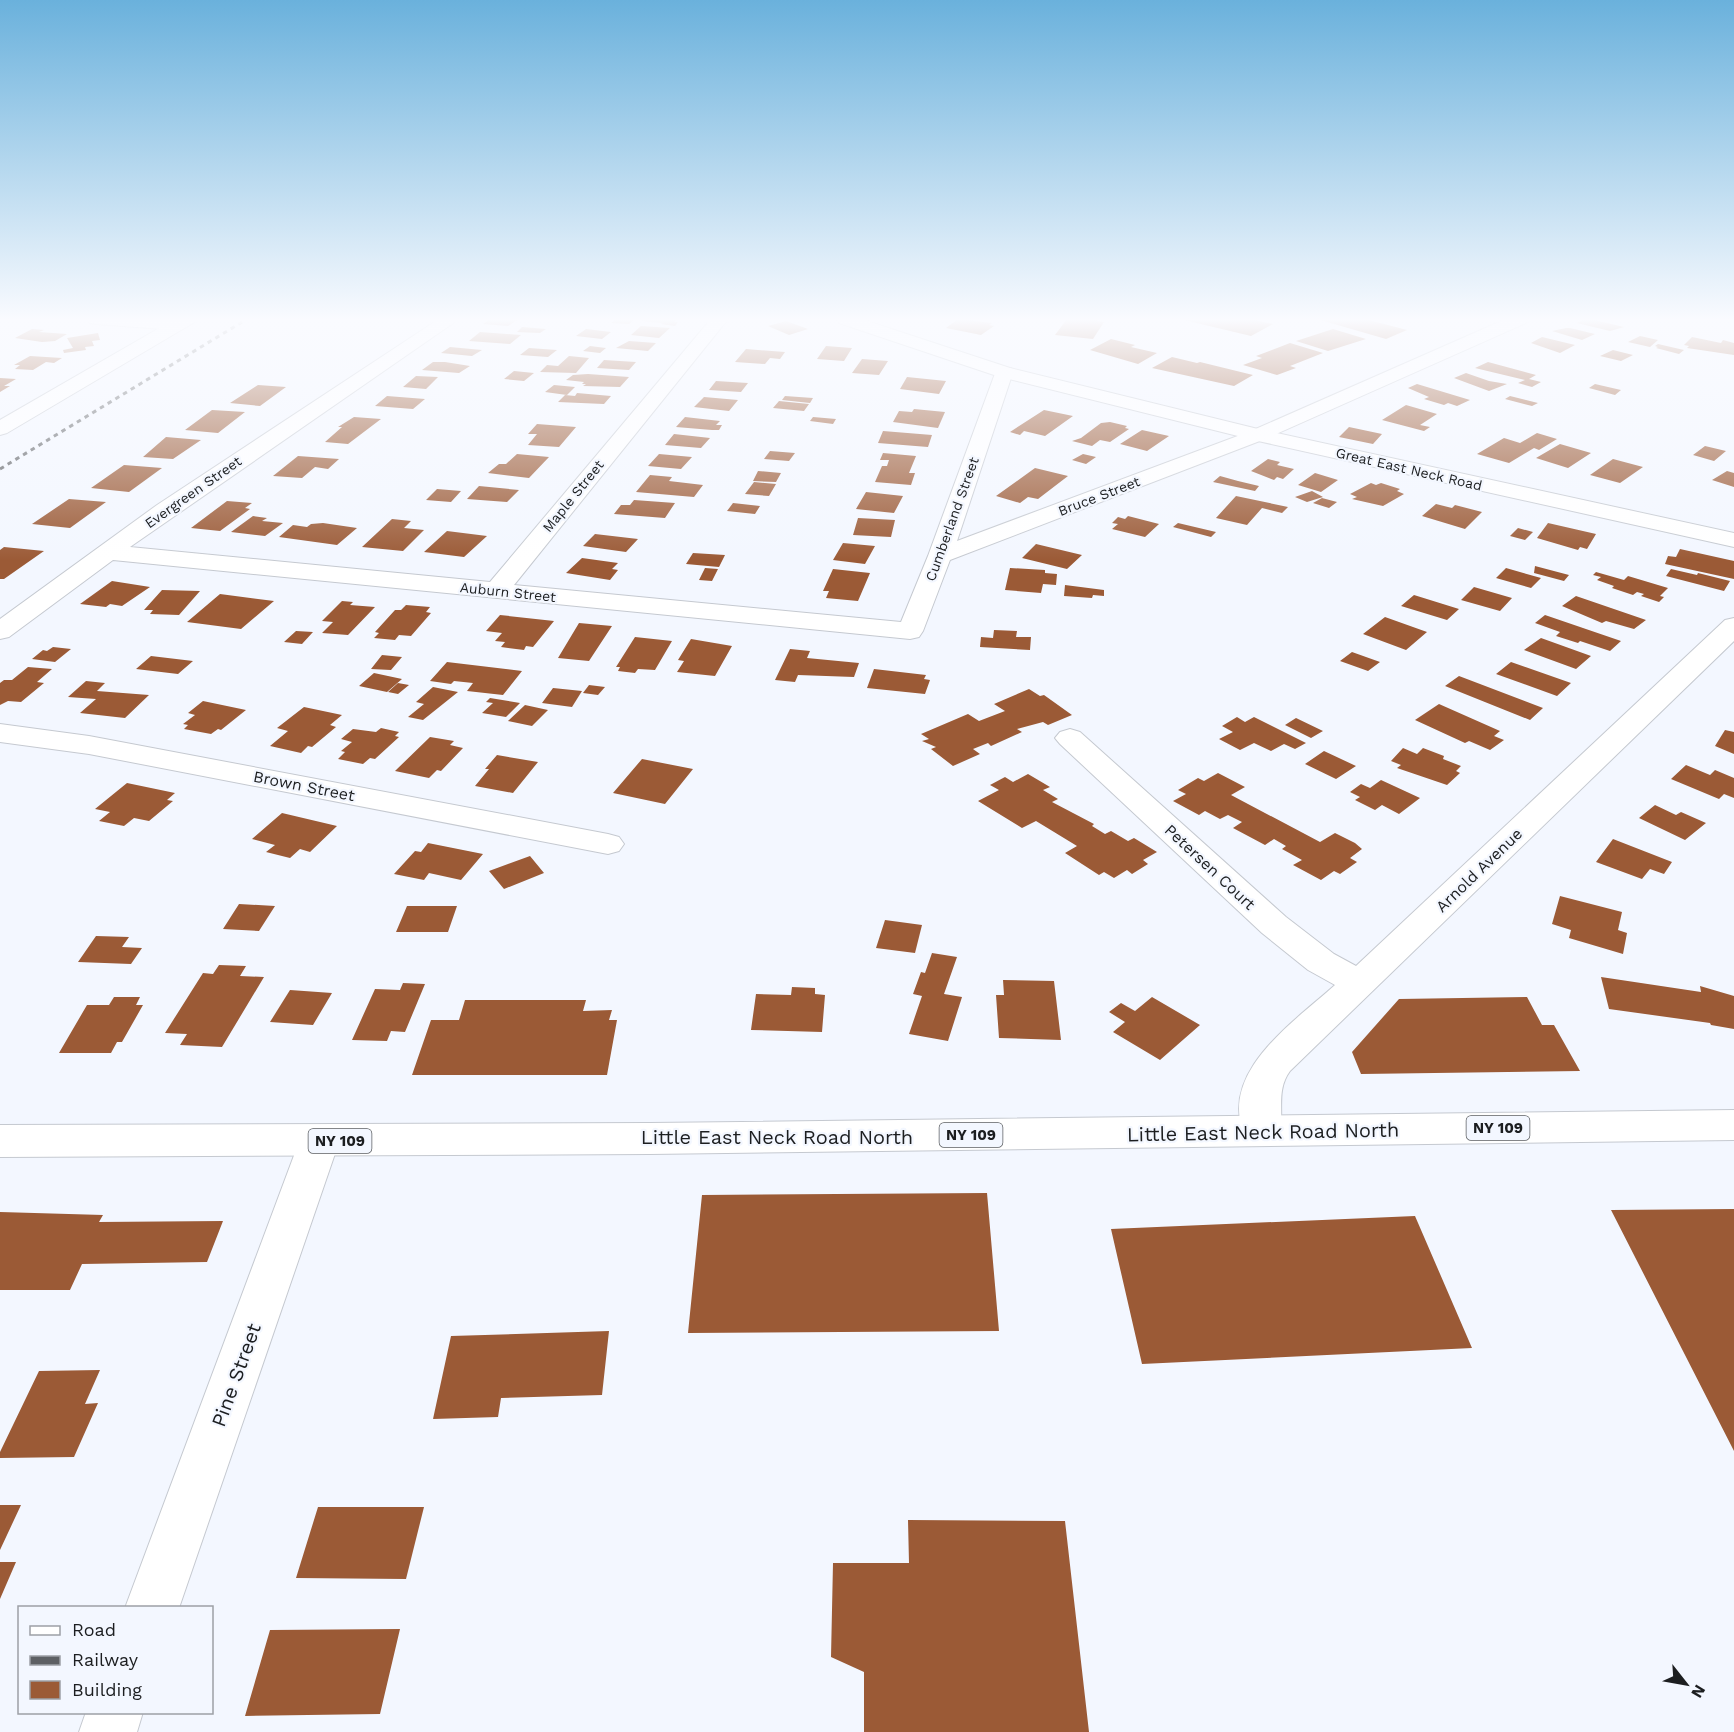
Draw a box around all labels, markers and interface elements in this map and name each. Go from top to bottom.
street label: Great East Neck Road [1334,444,1484,494]
street label: Evergreen Street [142,453,244,531]
street label: Cumberland Street [922,455,982,583]
street label: Maple Street [539,457,607,535]
street label: Bruce Street [1056,473,1142,519]
street label: Auburn Street [459,579,557,605]
street label: Brown Street [252,767,357,805]
street label: Petersen Court [1161,820,1259,914]
street label: Arnold Avenue [1432,824,1526,916]
road number: NY 109 [1466,1116,1530,1140]
street label: Little East Neck Road North [1127,1118,1399,1146]
road number: NY 109 [940,1123,1002,1147]
street label: Little East Neck Road North [641,1125,913,1149]
road number: NY 109 [308,1129,372,1153]
street label: Pine Street [206,1319,266,1430]
legend [18,1606,213,1714]
text: Road [72,1619,116,1640]
text: Railway [72,1649,139,1670]
north arrow [1656,1654,1716,1714]
text: Building [72,1679,142,1700]
text: N [1687,1681,1710,1701]

